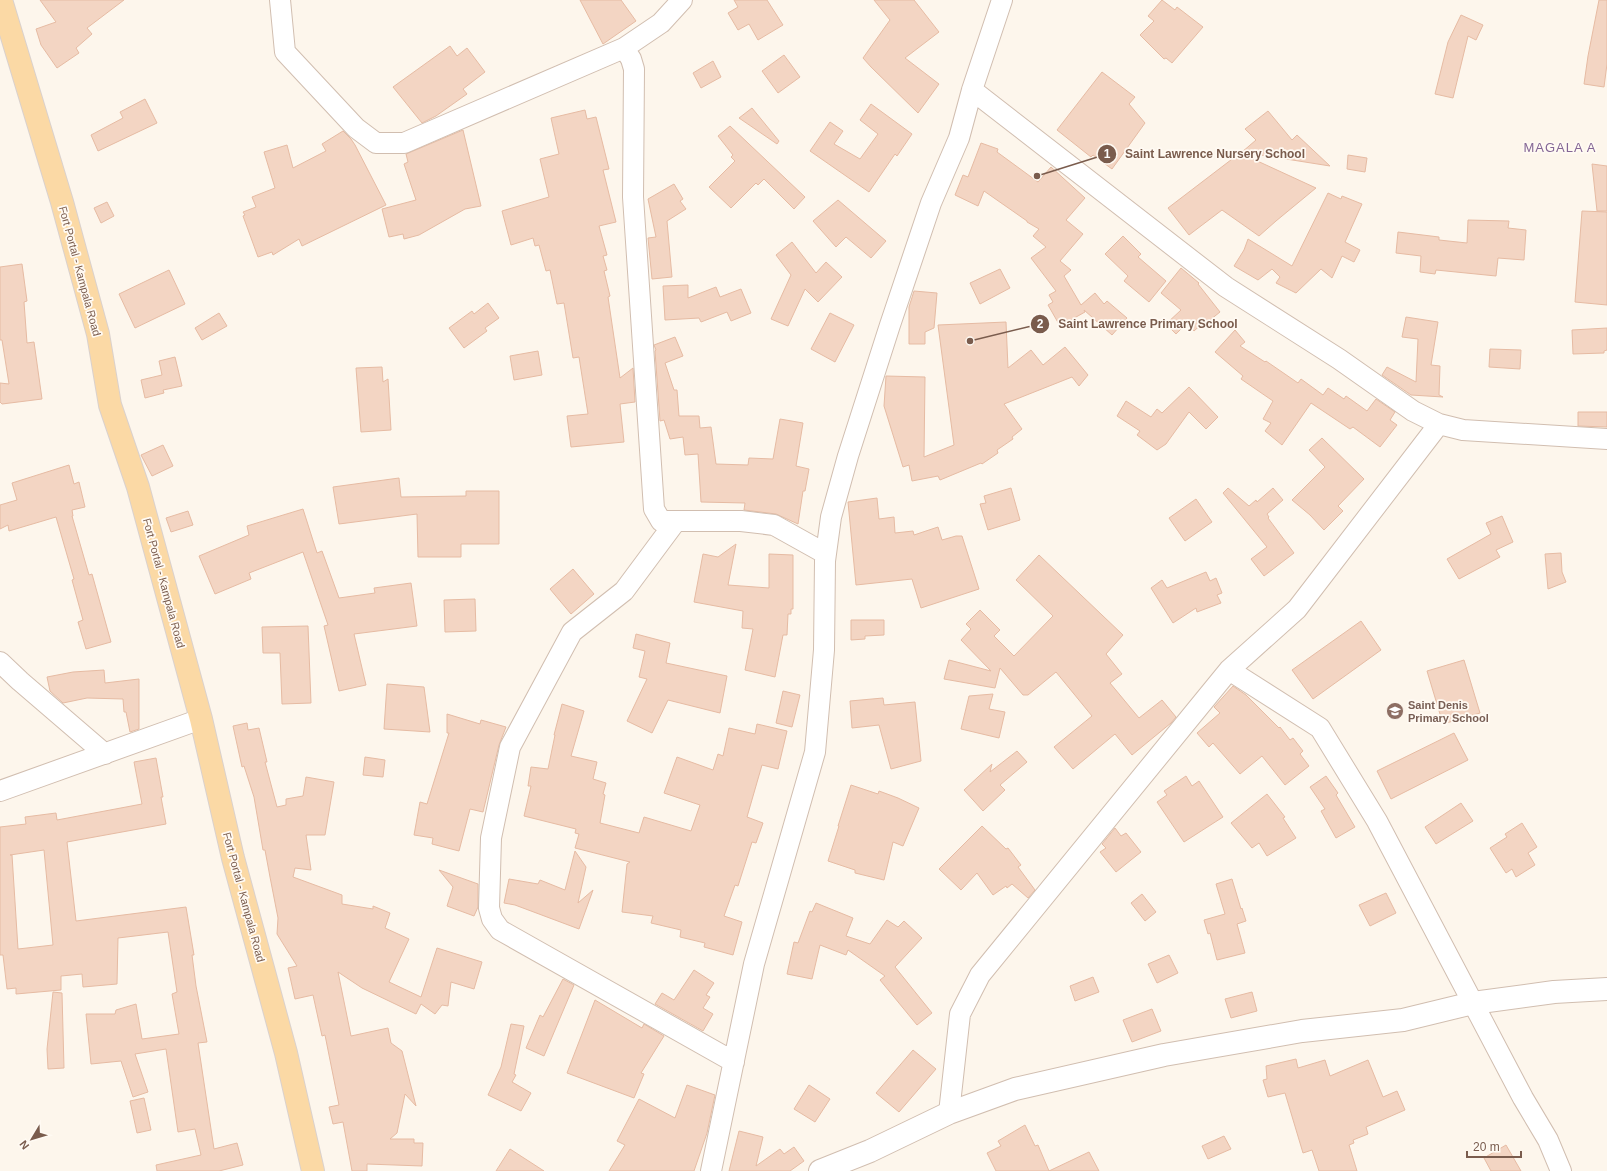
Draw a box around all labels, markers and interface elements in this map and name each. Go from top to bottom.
district label: MAGALA A [1523,140,1597,155]
callout: Saint Lawrence Nursery School [1097,142,1313,166]
text: 1 [1104,147,1111,161]
text: Saint Lawrence Nursery School [1125,147,1305,161]
street label: Fort Portal - Kampala Road [57,205,103,337]
callout: Saint Lawrence Primary School [1030,312,1246,336]
text: 2 [1037,317,1044,331]
text: Saint Lawrence Primary School [1058,317,1238,331]
street label: Fort Portal - Kampala Road [141,517,187,649]
place label: Saint Denis Primary School [1408,699,1489,724]
school or university icon: Saint Denis Primary School [1385,701,1405,721]
street label: Fort Portal - Kampala Road [221,831,267,963]
north arrow [12,1119,52,1159]
scale bar [1467,1133,1521,1159]
text: N [17,1138,31,1152]
text: 20 m [1473,1140,1500,1154]

